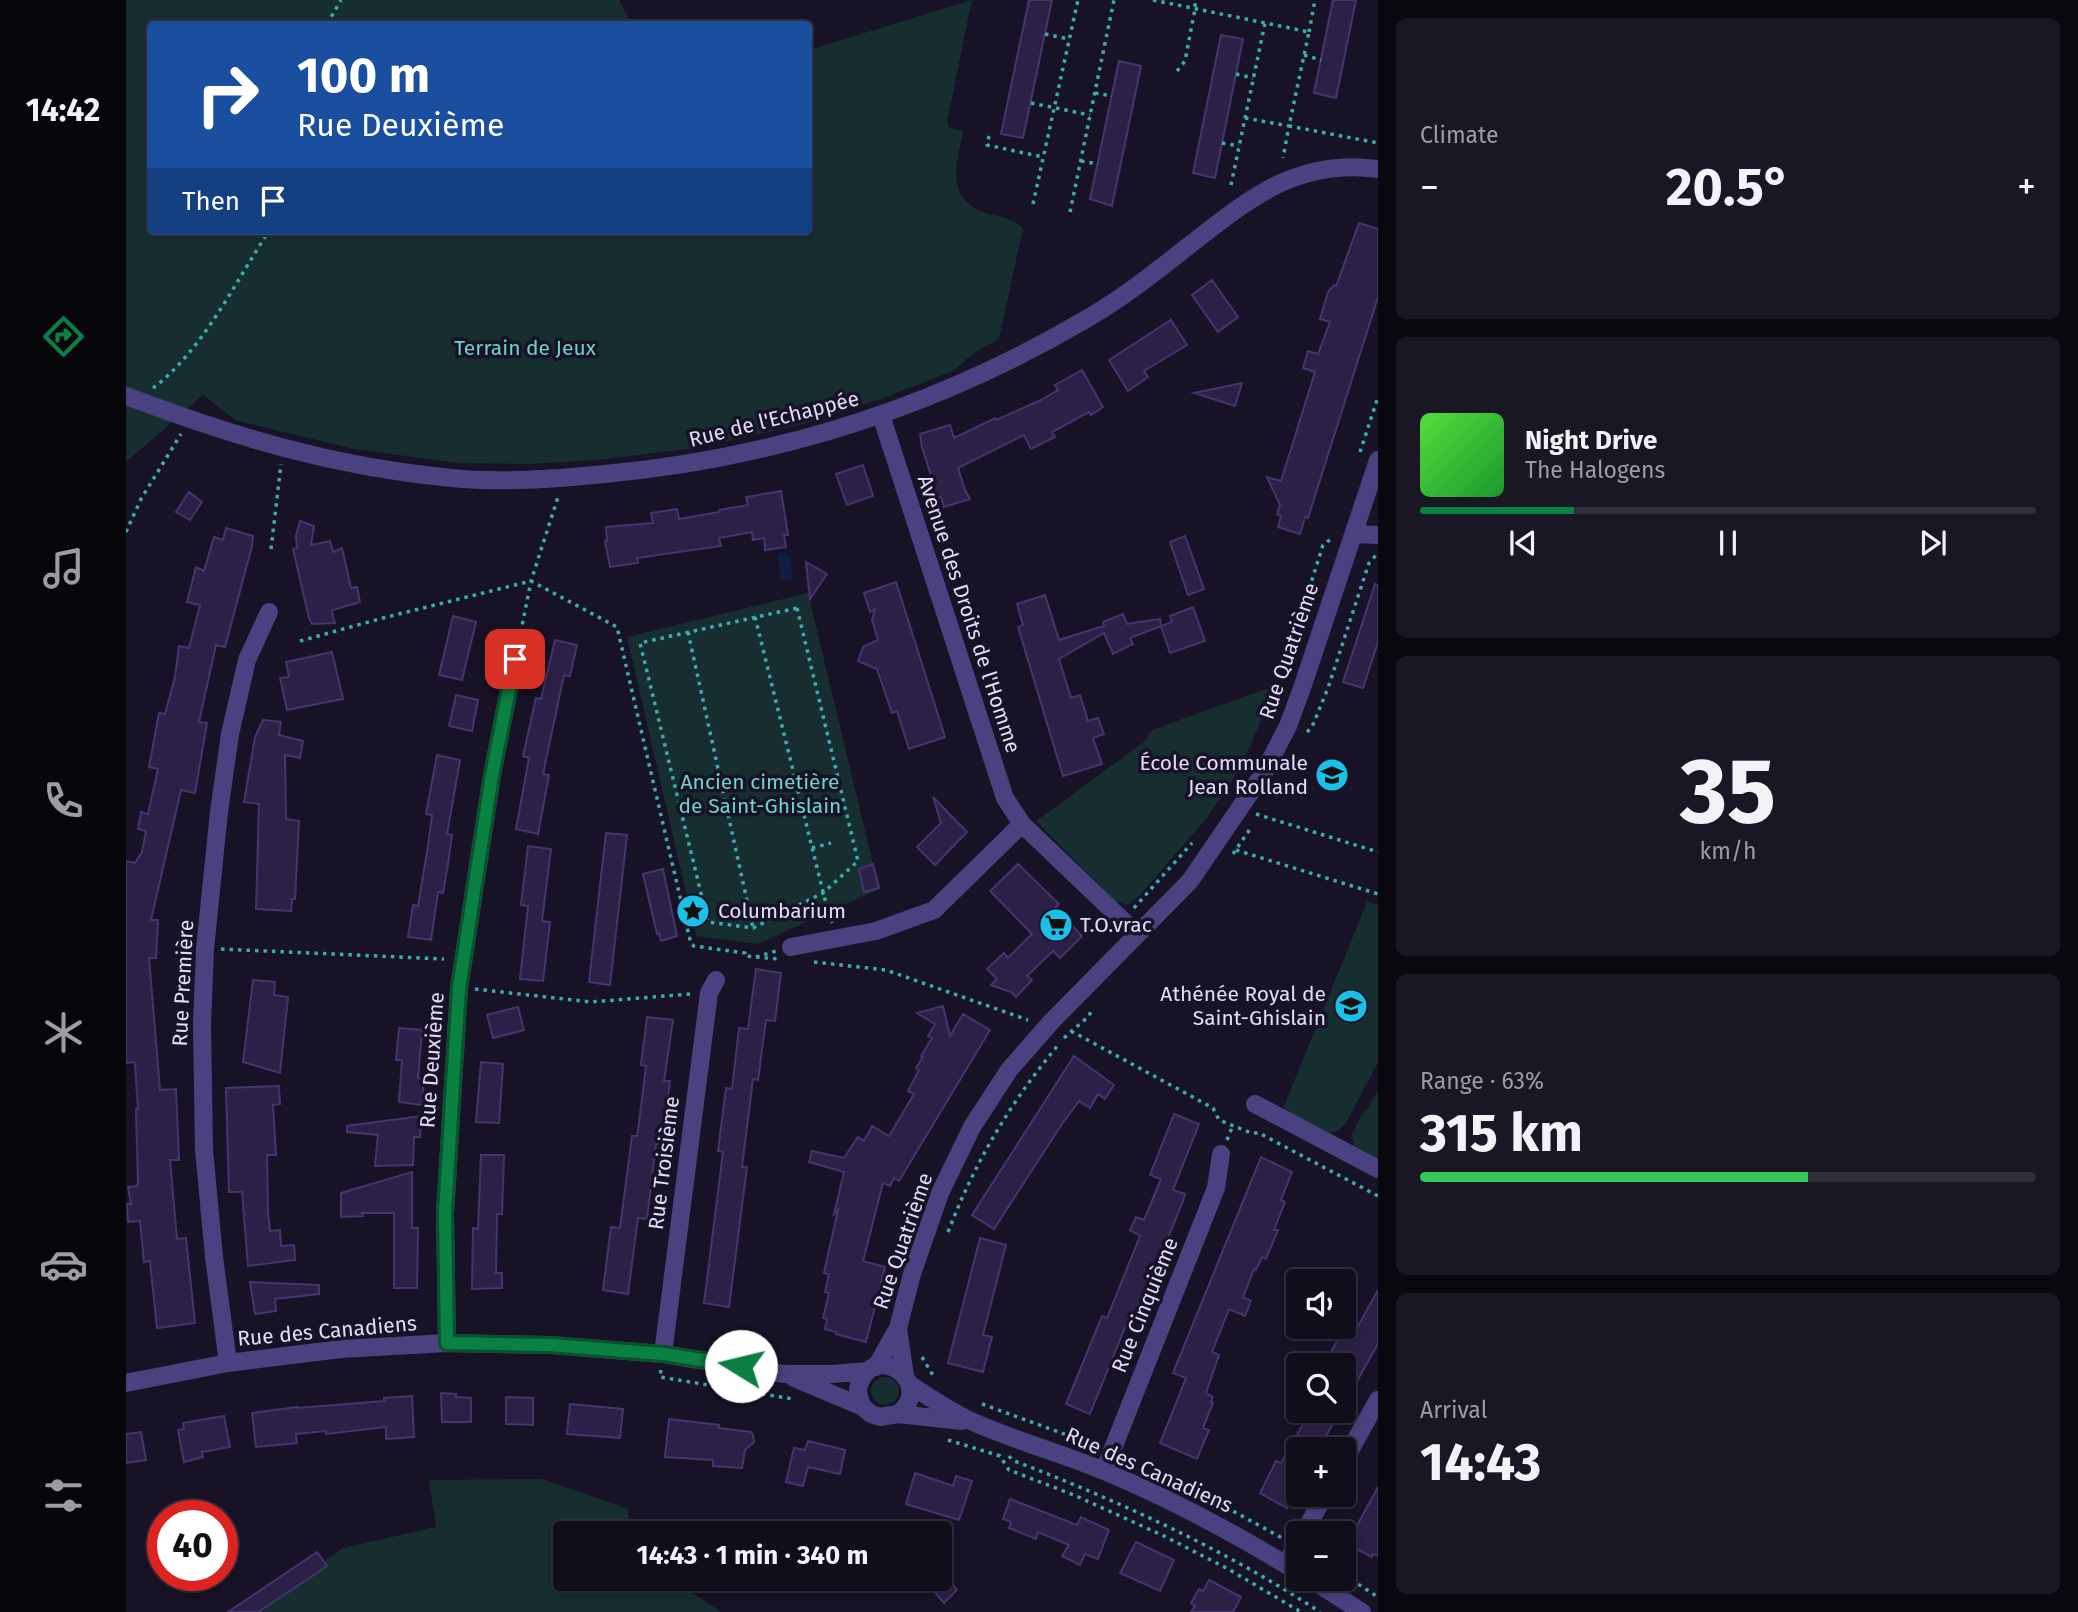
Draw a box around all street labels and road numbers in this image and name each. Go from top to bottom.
street label: Rue de l'Echappée [686,385,862,453]
street label: Avenue des Droits de l'Homme [912,472,1026,756]
street label: Rue Quatrième [1253,579,1325,723]
street label: Rue Première [167,919,199,1047]
street label: Rue Deuxième [414,991,450,1129]
street label: Rue Troisième [643,1095,685,1231]
street label: Rue Quatrième [867,1169,939,1313]
street label: Rue Cinquième [1106,1234,1184,1376]
street label: Rue des Canadiens [236,1310,418,1352]
street label: Rue des Canadiens [1061,1422,1237,1519]

